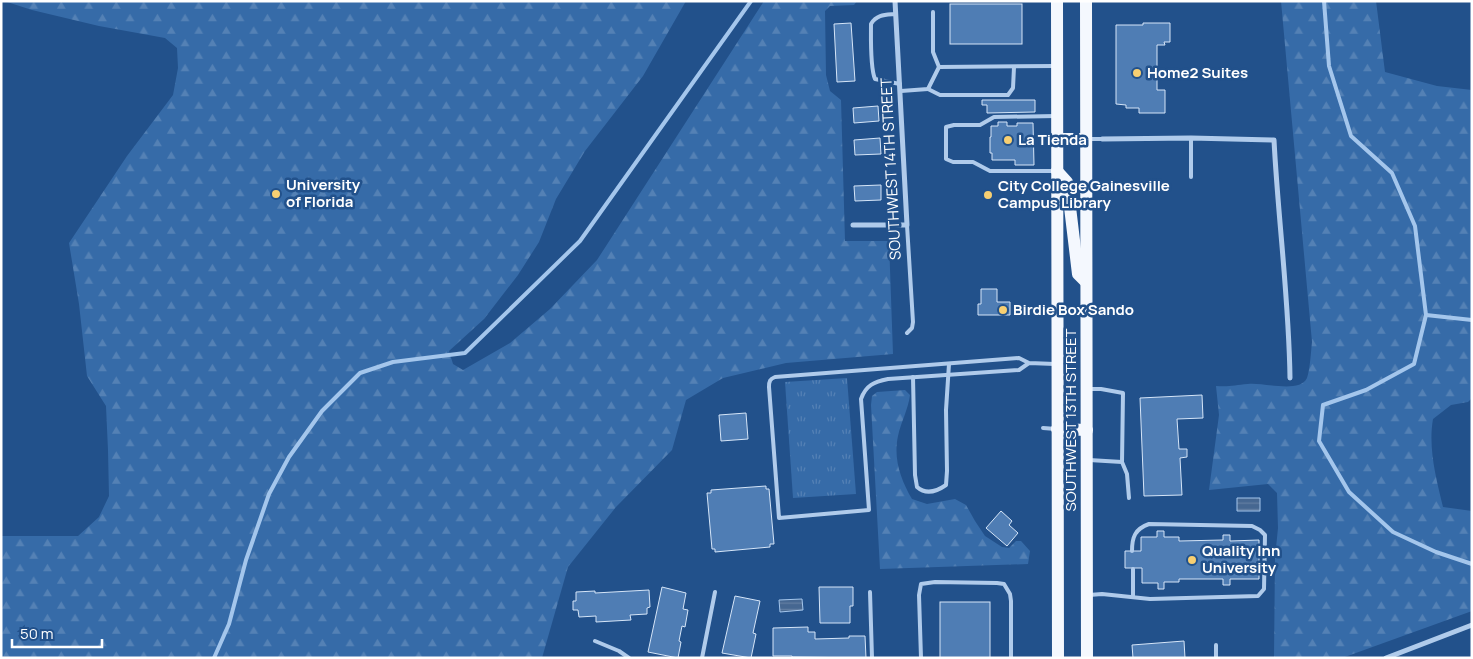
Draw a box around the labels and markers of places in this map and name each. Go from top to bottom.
place label: Home2 Suites [1147,62,1248,83]
marker: Home2 Suites [1131,67,1143,79]
place label: La Tienda [1018,129,1087,150]
marker: La Tienda [1002,134,1014,146]
place label: University of Florida [286,174,361,212]
place label: City College Gainesville Campus Library [998,175,1170,213]
marker: University of Florida [270,188,282,200]
marker: City College Gainesville Campus Library [982,189,994,201]
place label: Birdie Box Sando [1013,299,1134,320]
marker: Birdie Box Sando [997,304,1009,316]
place label: Quality Inn University [1202,540,1280,578]
marker: Quality Inn University [1186,554,1198,566]

